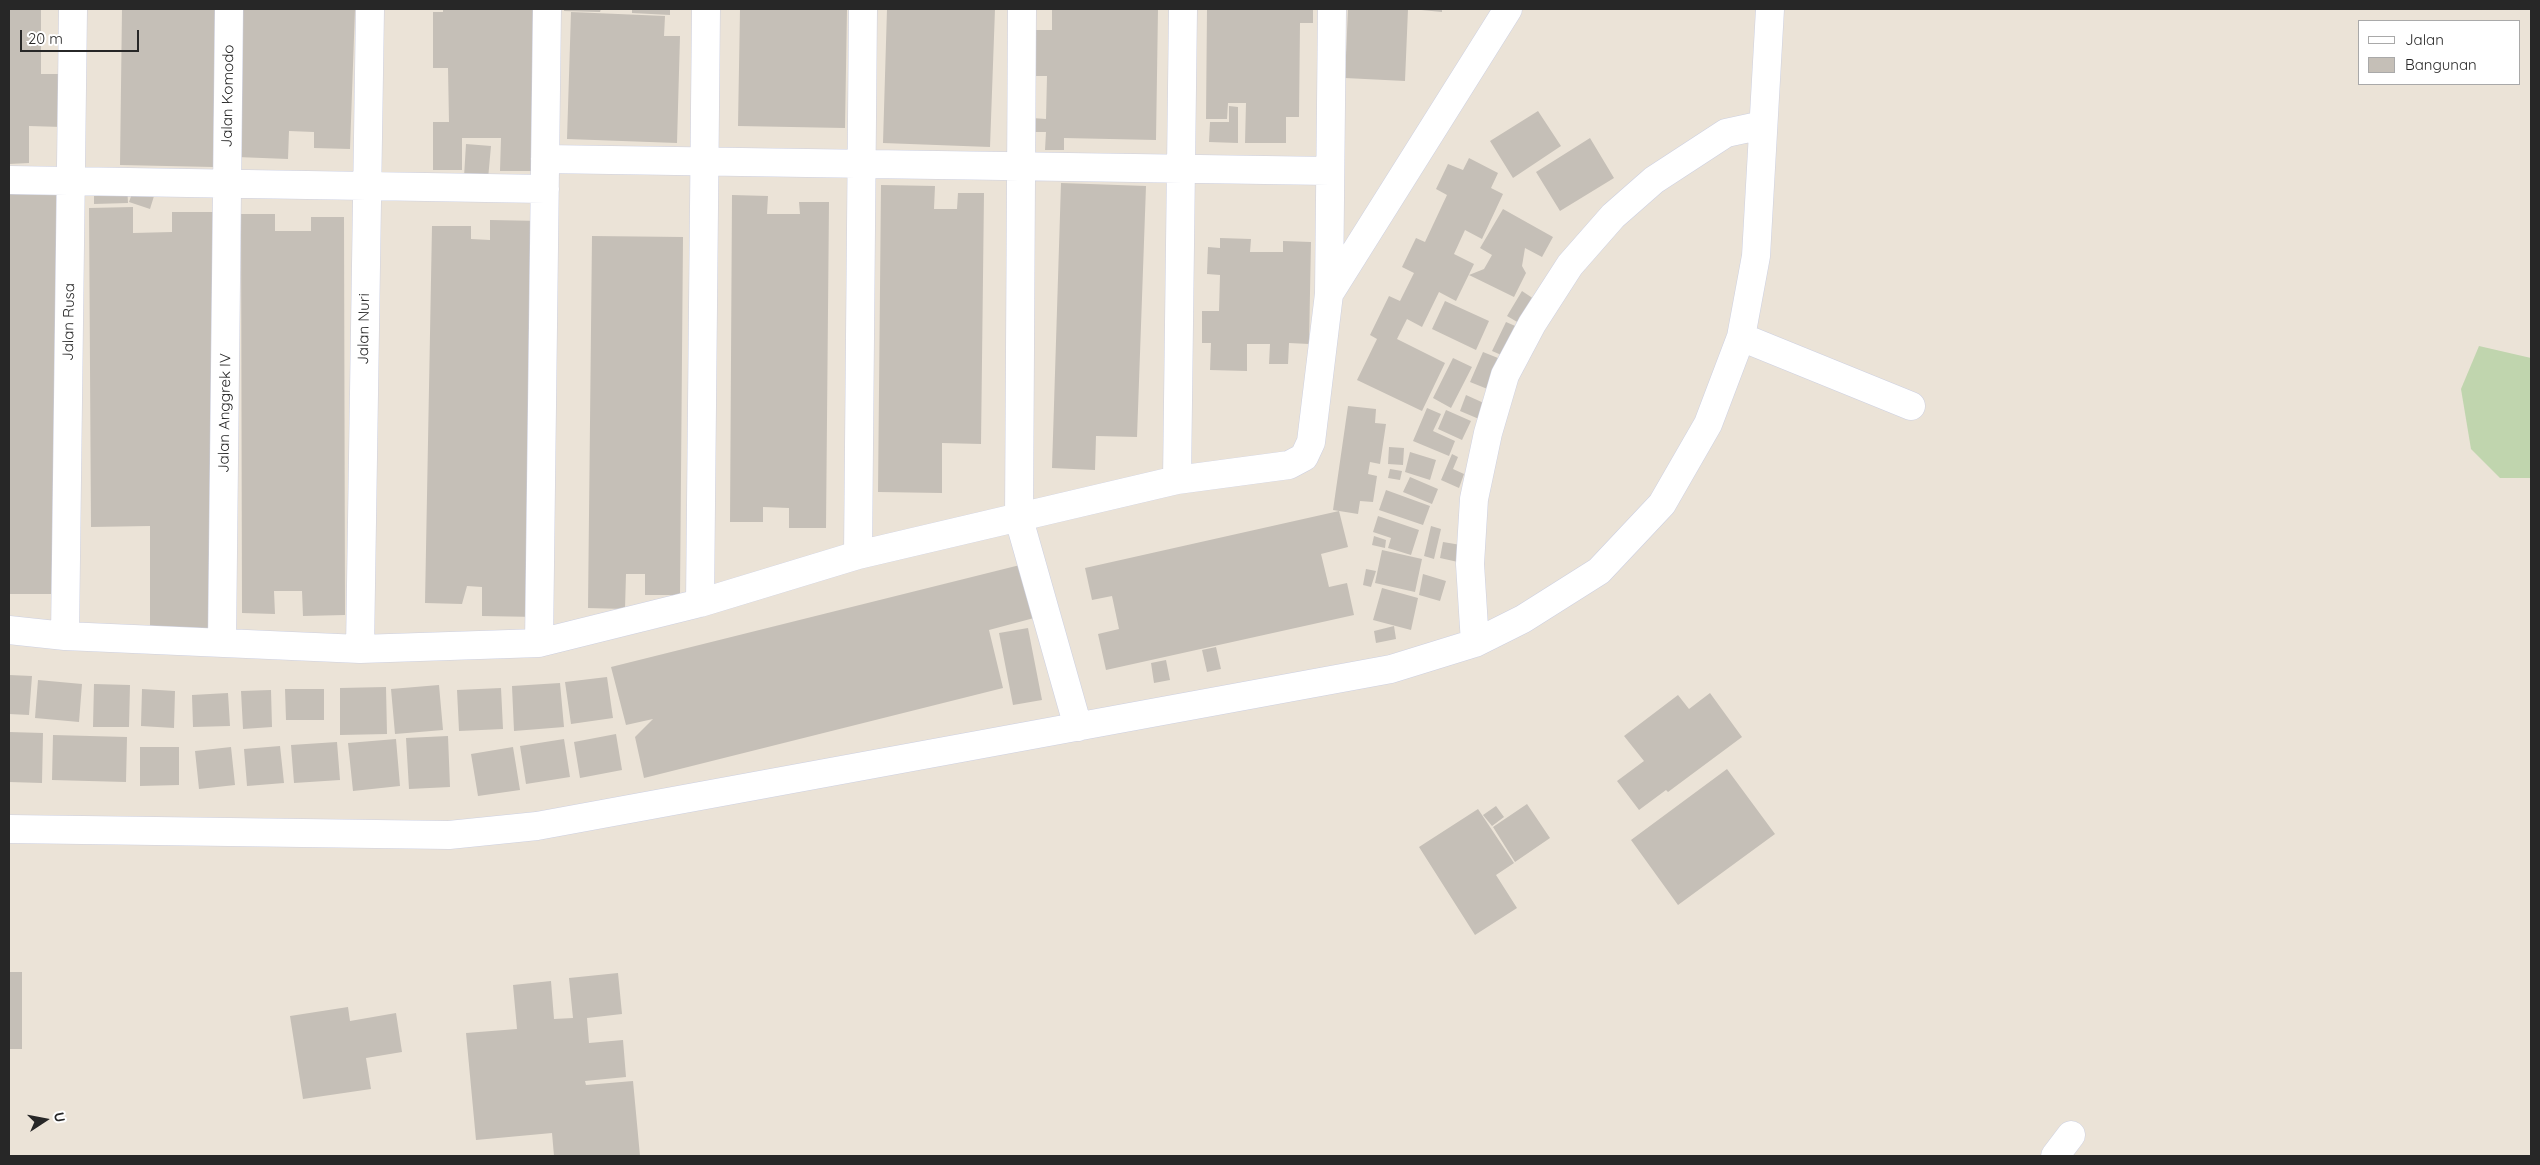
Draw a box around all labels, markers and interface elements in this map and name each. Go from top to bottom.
scale bar [22,20,141,52]
legend [2358,20,2520,85]
text: 20 m [28,29,63,48]
text: Jalan [2405,30,2444,49]
street label: Jalan Komodo [218,44,238,148]
text: Bangunan [2405,55,2477,74]
street label: Jalan Rusa [59,283,79,361]
street label: Jalan Nuri [354,293,374,365]
street label: Jalan Anggrek IV [215,353,235,473]
north arrow [20,1095,70,1145]
text: U [50,1111,70,1124]

